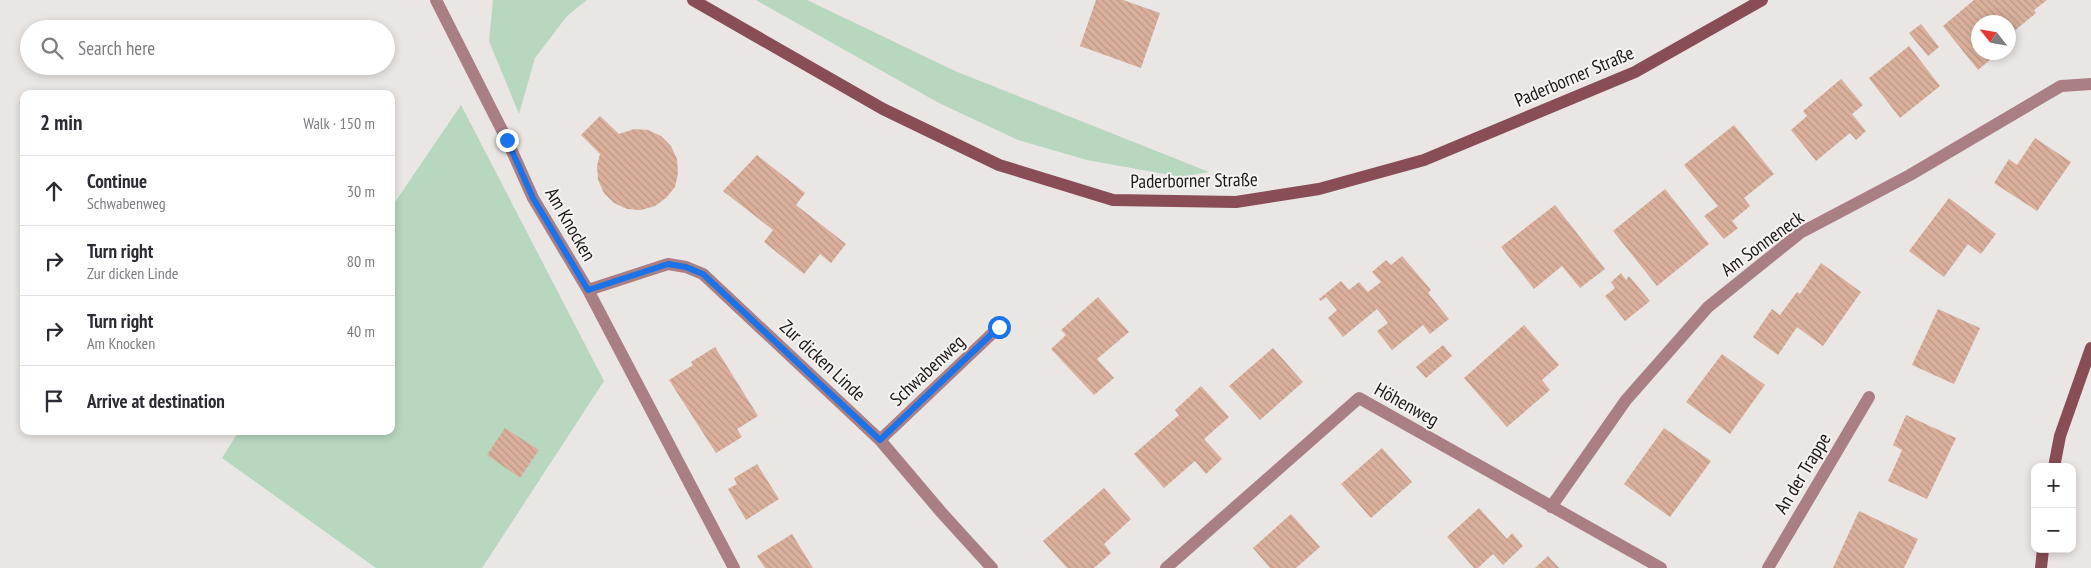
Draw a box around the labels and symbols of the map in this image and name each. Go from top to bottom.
north arrow [1971,15,2016,60]
street label: Paderborner Straße [1511,40,1637,112]
route end [496,129,519,152]
street label: Paderborner Straße [1130,167,1258,193]
street label: Am Knocken [540,183,602,265]
street label: Am Sonneneck [1716,205,1809,281]
street label: Zur dicken Linde [775,314,871,406]
route start [988,316,1011,339]
street label: Schwabenweg [885,329,969,411]
street label: Höhenweg [1371,377,1443,431]
street label: An der Trappe [1768,428,1836,518]

